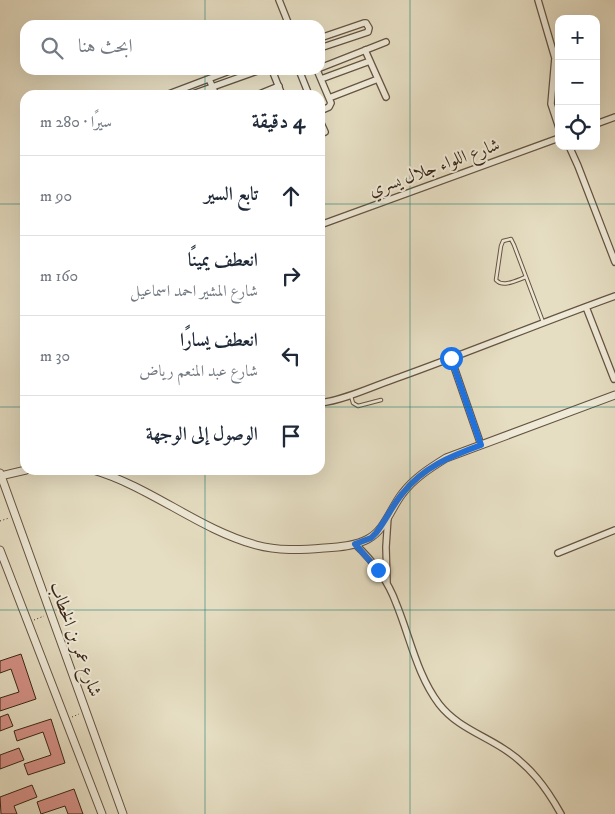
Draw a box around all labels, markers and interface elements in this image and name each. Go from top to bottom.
map controls [555,15,600,150]
button: + [555,15,600,60]
search box [20,20,325,75]
icon: search [38,34,66,62]
text: ابحث هنا [78,35,133,58]
button: − [555,60,600,105]
button: locate [555,105,600,150]
text: 4 دقيقة [252,109,305,135]
text: سيرًا · 280 m [40,112,112,132]
street label: شارع اللواء جلال يسري [366,134,504,205]
icon: ahead [277,182,305,210]
text: تابع السير [204,183,258,206]
text: 90 m [40,186,72,206]
text: انعطف يمينًا [188,249,258,272]
icon: right [277,262,305,290]
text: 160 m [40,266,78,286]
text: شارع المشير احمد اسماعيل [130,281,258,301]
text: انعطف يسارًا [180,329,258,352]
icon: left [277,342,305,370]
text: 30 m [40,346,70,366]
route start [440,347,463,370]
text: شارع عبد المنعم رياض [139,361,258,381]
icon: arrive [277,422,305,450]
text: الوصول إلى الوجهة [146,423,258,446]
route end [367,559,390,582]
street label: شارع عمر بن الخطاب [41,579,106,701]

